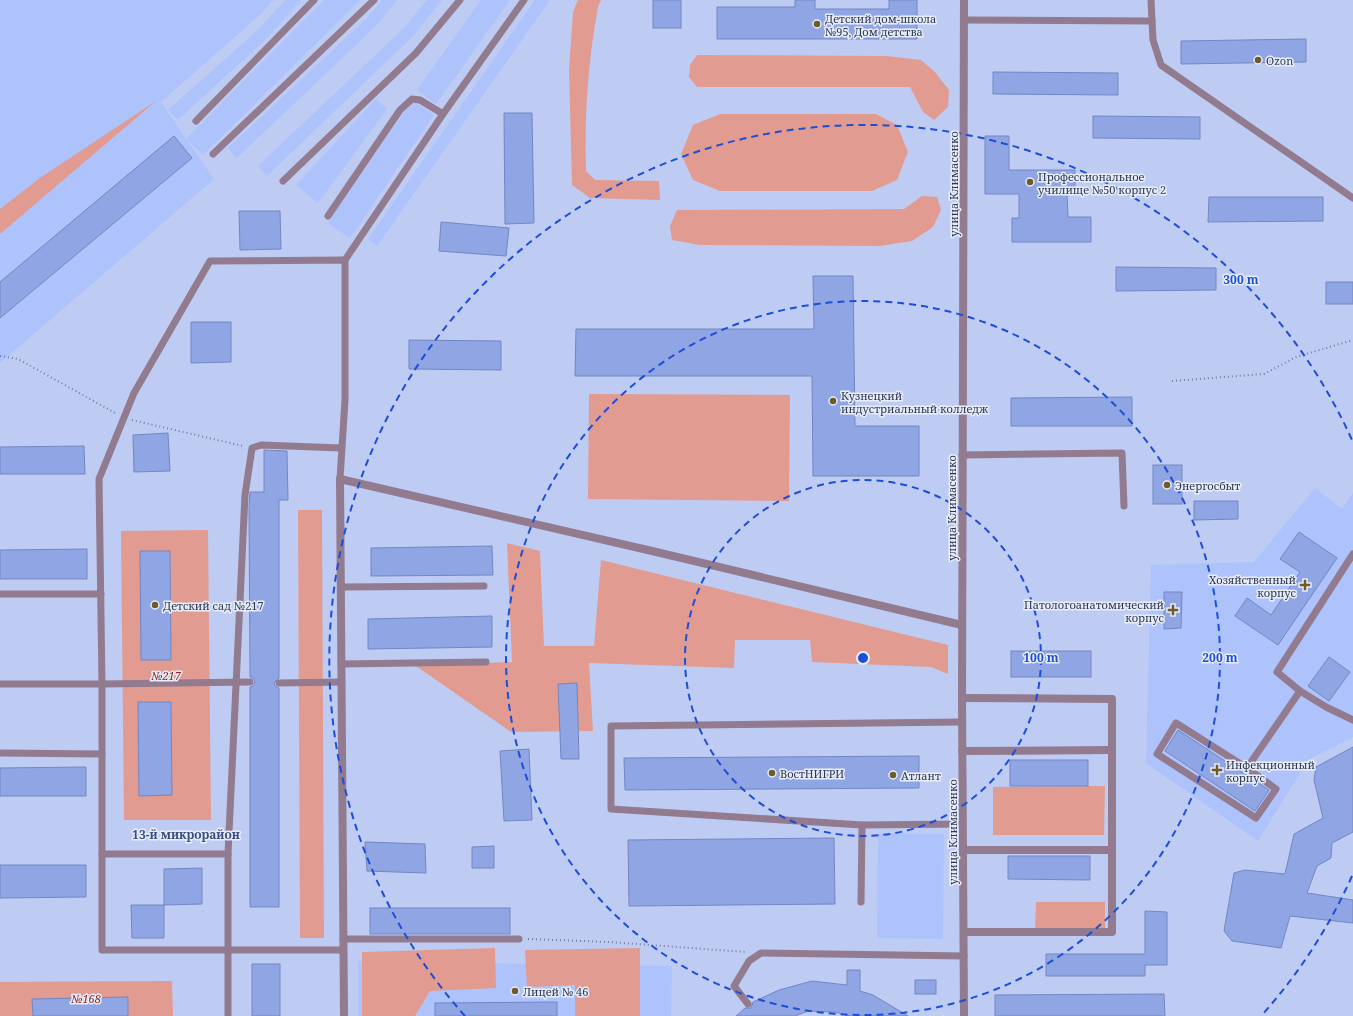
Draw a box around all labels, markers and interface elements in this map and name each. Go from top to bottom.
place label: Детский дом-школа №95, Дом детства [825,11,936,39]
marker: Детский дом-школа №95, Дом детства [812,19,822,29]
place label: Ozon [1266,53,1293,68]
marker: Ozon [1253,55,1263,65]
street label: улица Климасенко [946,131,961,237]
place label: Профессиональное училище №50 корпус 2 [1038,169,1166,197]
marker: Профессиональное училище №50 корпус 2 [1025,177,1035,187]
text: 300 m [1223,271,1259,288]
place label: Кузнецкий индустриальный колледж [841,388,988,416]
marker: Кузнецкий индустриальный колледж [828,396,838,406]
street label: улица Климасенко [944,455,959,561]
place label: Энергосбыт [1175,478,1241,493]
marker: Энергосбыт [1162,480,1172,490]
place label: Хозяйственный корпус [1209,572,1297,600]
marker: Хозяйственный корпус [1299,579,1311,591]
place label: Патологоанатомический корпус [1024,597,1165,625]
place label: Детский сад №217 [163,598,264,613]
marker: Детский сад №217 [150,600,160,610]
marker: Патологоанатомический корпус [1167,604,1179,616]
text: 100 m [1023,649,1059,666]
text: 200 m [1202,649,1238,666]
centre of rings [856,651,870,665]
park label: №217 [150,668,182,683]
place label: Инфекционный корпус [1226,757,1315,785]
marker: Инфекционный корпус [1211,764,1223,776]
place label: ВостНИГРИ [780,766,844,781]
marker: ВостНИГРИ [767,768,777,778]
place label: Атлант [901,768,941,783]
marker: Атлант [888,770,898,780]
street label: улица Климасенко [945,779,960,885]
district label: 13-й микрорайон [132,826,240,843]
place label: Лицей № 46 [523,984,588,999]
marker: Лицей № 46 [510,986,520,996]
park label: №168 [70,991,101,1006]

